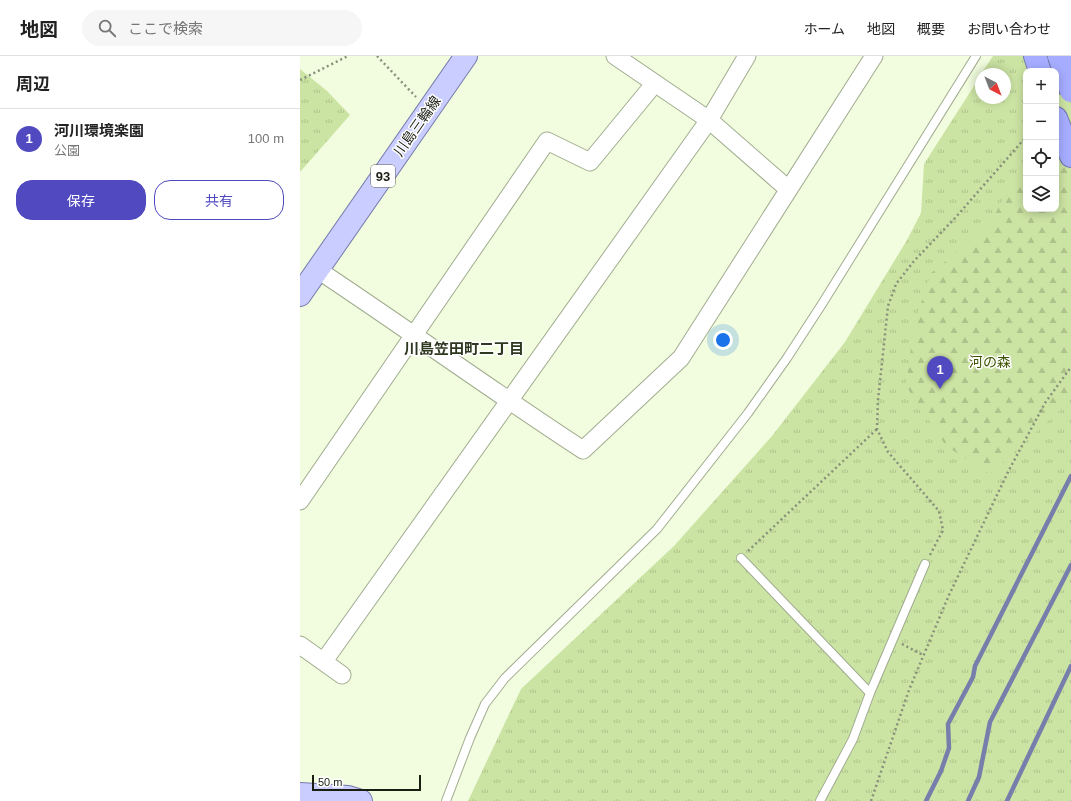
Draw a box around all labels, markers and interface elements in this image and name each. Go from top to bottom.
search box [82,10,362,46]
icon: search [96,17,118,39]
text: 地図 [20,19,58,40]
text: ここで検索 [128,20,203,37]
text: ホーム [803,21,845,37]
text: 地図 [867,21,895,37]
text: 概要 [917,21,945,37]
text: お問い合わせ [967,21,1051,37]
north arrow [975,68,1011,104]
map controls [1023,68,1059,212]
button: + [1023,68,1059,104]
text: 周辺 [16,75,50,94]
street label: 川島三輪線 [390,93,444,159]
button: − [1023,104,1059,140]
text: 河川環境楽園 [54,122,144,139]
text: 1 [25,131,33,146]
text: 100 m [248,131,284,146]
button: locate [1023,140,1059,176]
text: 公園 [54,143,80,158]
road number: 93 [371,165,395,187]
button: layers [1023,176,1059,212]
button: 保存 [16,180,146,220]
button: 共有 [154,180,284,220]
your location [713,330,733,350]
district label: 川島笠田町二丁目 [404,340,524,357]
park label: 河の森 [969,354,1011,370]
pin: 1 [927,356,953,389]
scale bar [312,773,421,792]
text: 50 m [318,776,342,788]

